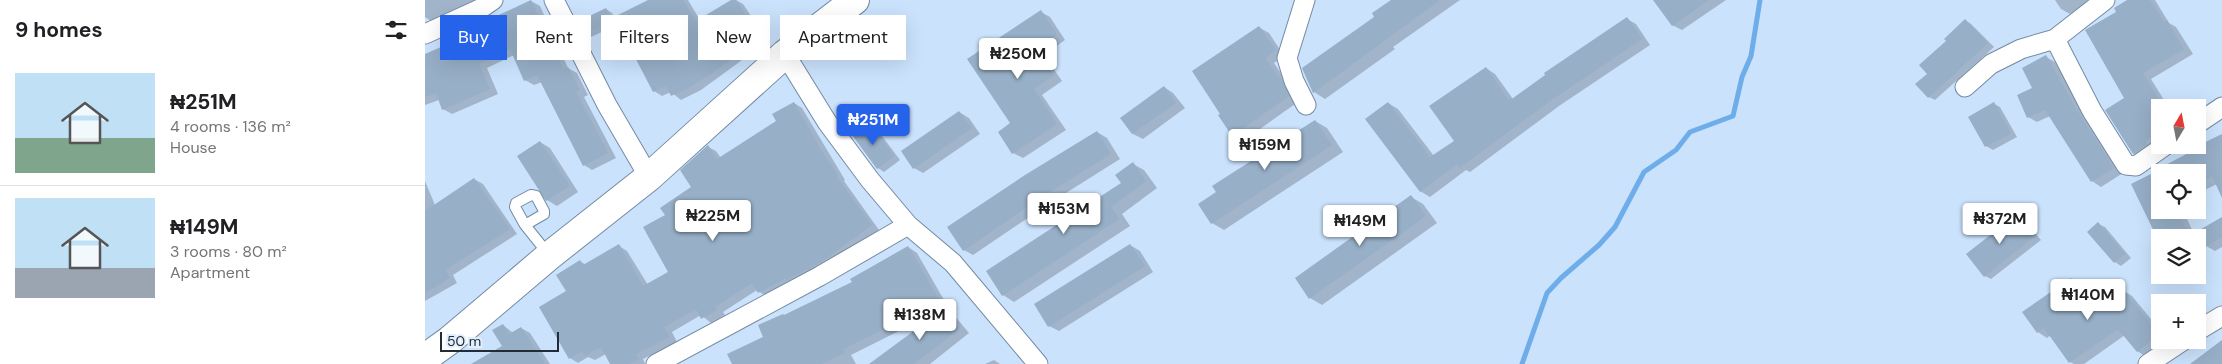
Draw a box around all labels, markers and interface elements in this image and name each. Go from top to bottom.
chip: Buy [440,15,507,60]
chip: Rent [517,15,591,60]
chip: Filters [601,15,688,60]
chip: New [698,15,770,60]
chip: Apartment [780,15,906,60]
text: 9 homes [15,16,103,44]
icon: filters [382,16,410,44]
pin: ₦250M [983,38,1053,80]
text: ₦250M [990,43,1046,64]
text: ₦251M [170,88,237,116]
icon: home [55,93,115,153]
north arrow [2151,99,2206,154]
map controls [2151,99,2206,349]
pin: ₦251M [838,104,908,146]
text: ₦251M [848,109,898,130]
text: 4 rooms · 136 m² [170,116,291,137]
pin: ₦159M [1230,128,1300,171]
text: ₦159M [1239,134,1291,155]
text: House [170,137,217,158]
button: locate [2151,164,2206,219]
pin: ₦153M [1029,192,1099,235]
text: ₦153M [1038,198,1090,219]
pin: ₦225M [678,200,748,242]
pin: ₦372M [1965,202,2035,245]
pin: ₦149M [1325,204,1395,247]
text: ₦225M [686,205,740,226]
text: ₦372M [1974,208,2026,229]
text: ₦149M [1334,210,1386,231]
text: ₦149M [170,213,238,241]
icon: home [55,218,115,278]
button: layers [2151,229,2206,284]
text: 3 rooms · 80 m² [170,241,287,262]
text: Apartment [170,262,250,283]
pin: ₦140M [2053,278,2123,321]
text: ₦140M [2061,284,2115,305]
button: + [2151,294,2206,349]
pin: ₦138M [885,298,955,341]
text: ₦138M [894,304,946,325]
scale bar [440,329,559,352]
text: 50 m [447,332,481,350]

